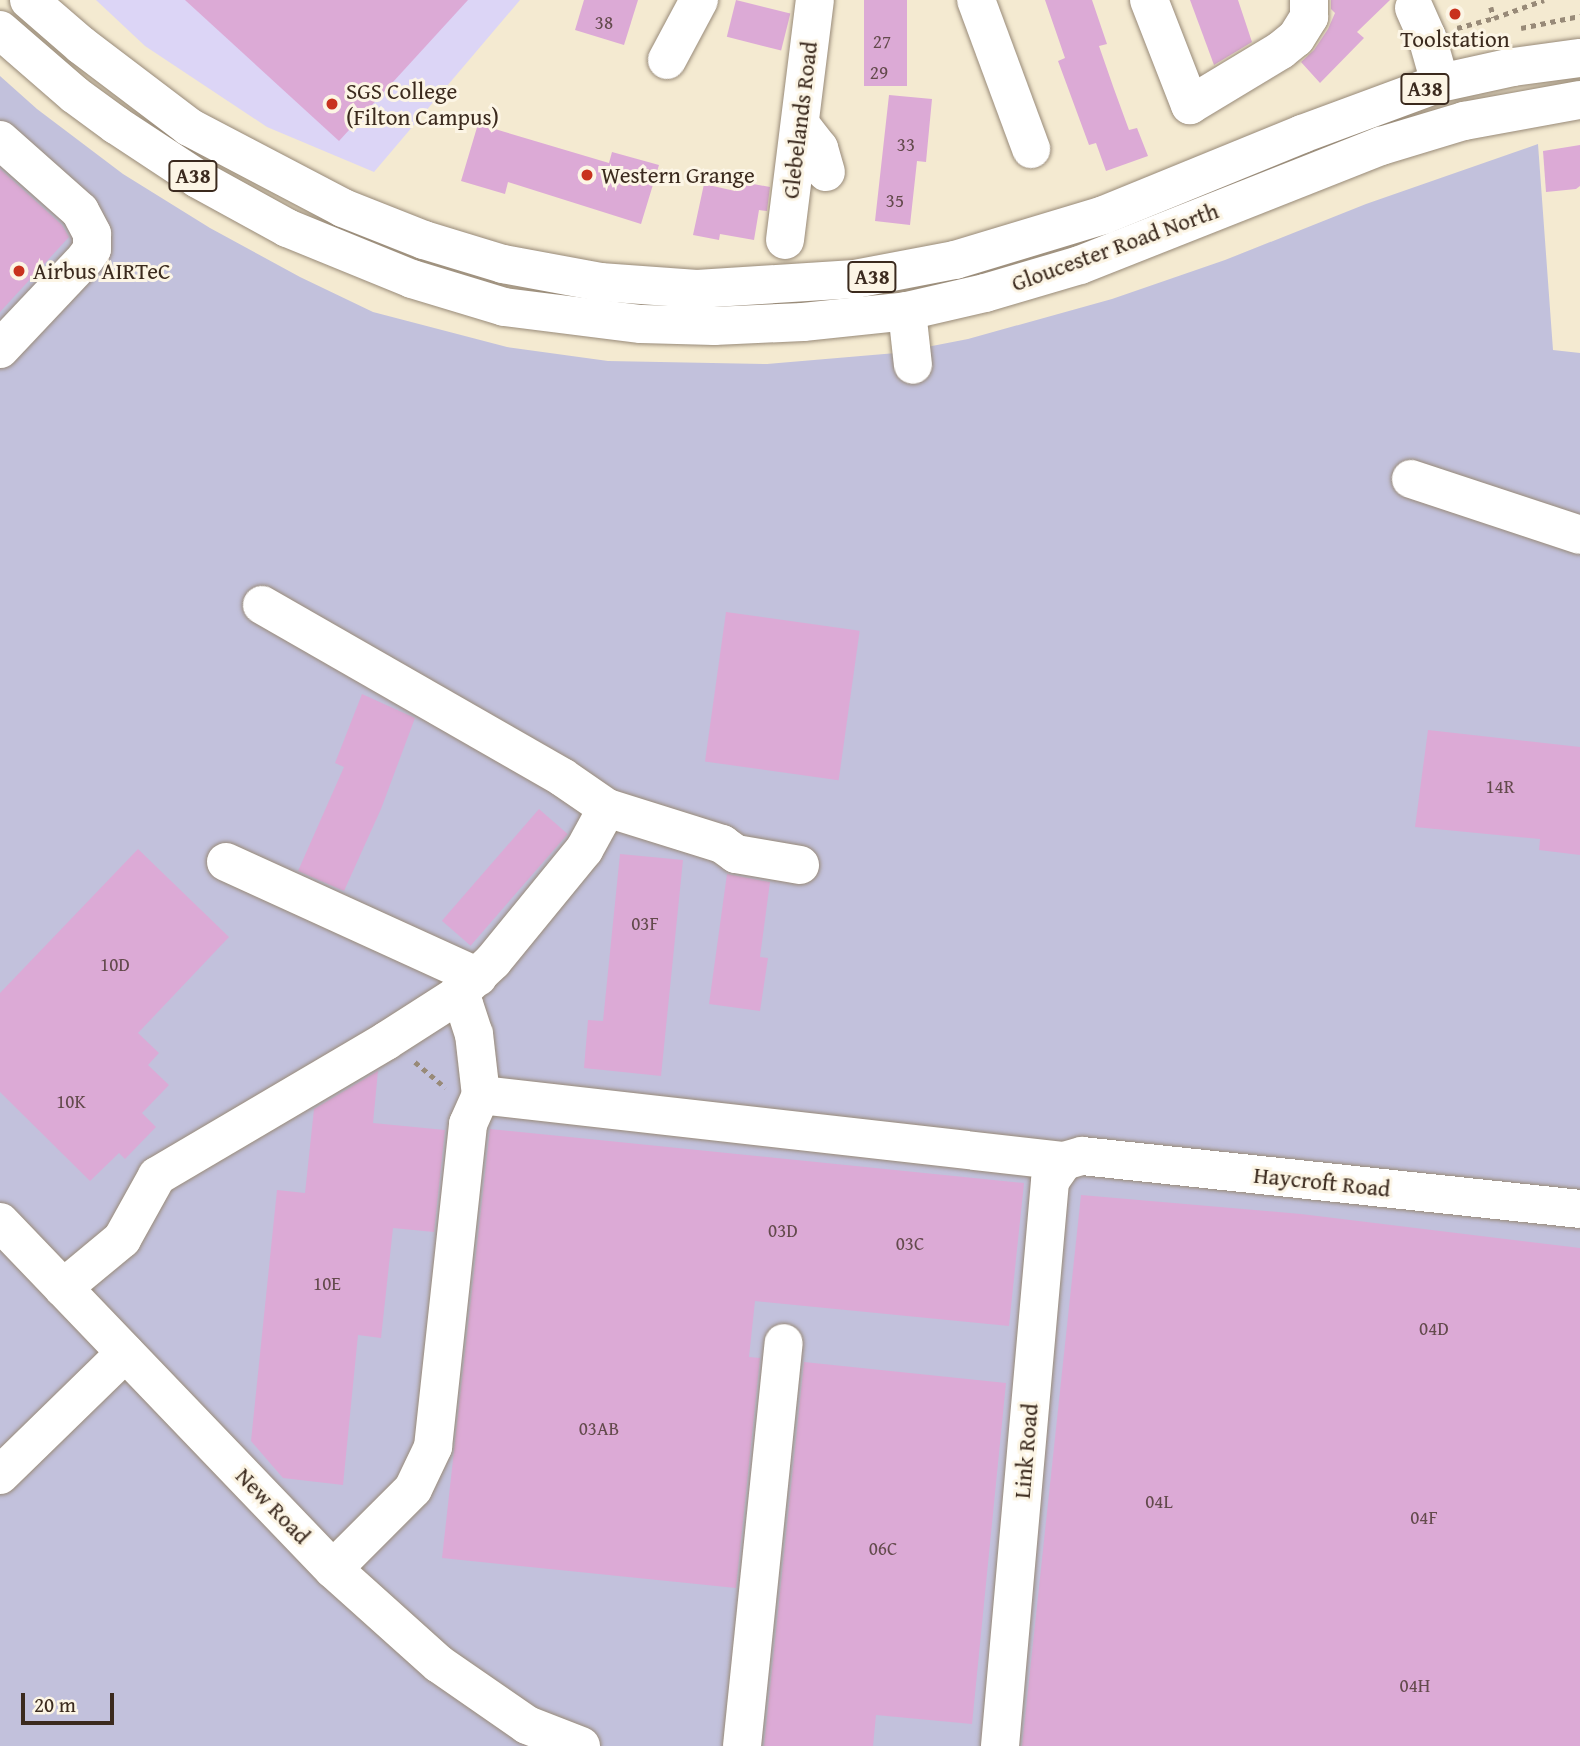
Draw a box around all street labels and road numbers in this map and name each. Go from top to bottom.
street label: Glebelands Road [777,40,823,200]
road number: A38 [1399,72,1451,106]
road number: A38 [167,158,219,194]
street label: Gloucester Road North [1008,197,1222,297]
road number: A38 [846,260,898,294]
street label: Haycroft Road [1252,1161,1392,1203]
street label: Link Road [1008,1402,1044,1500]
street label: New Road [230,1462,316,1550]

